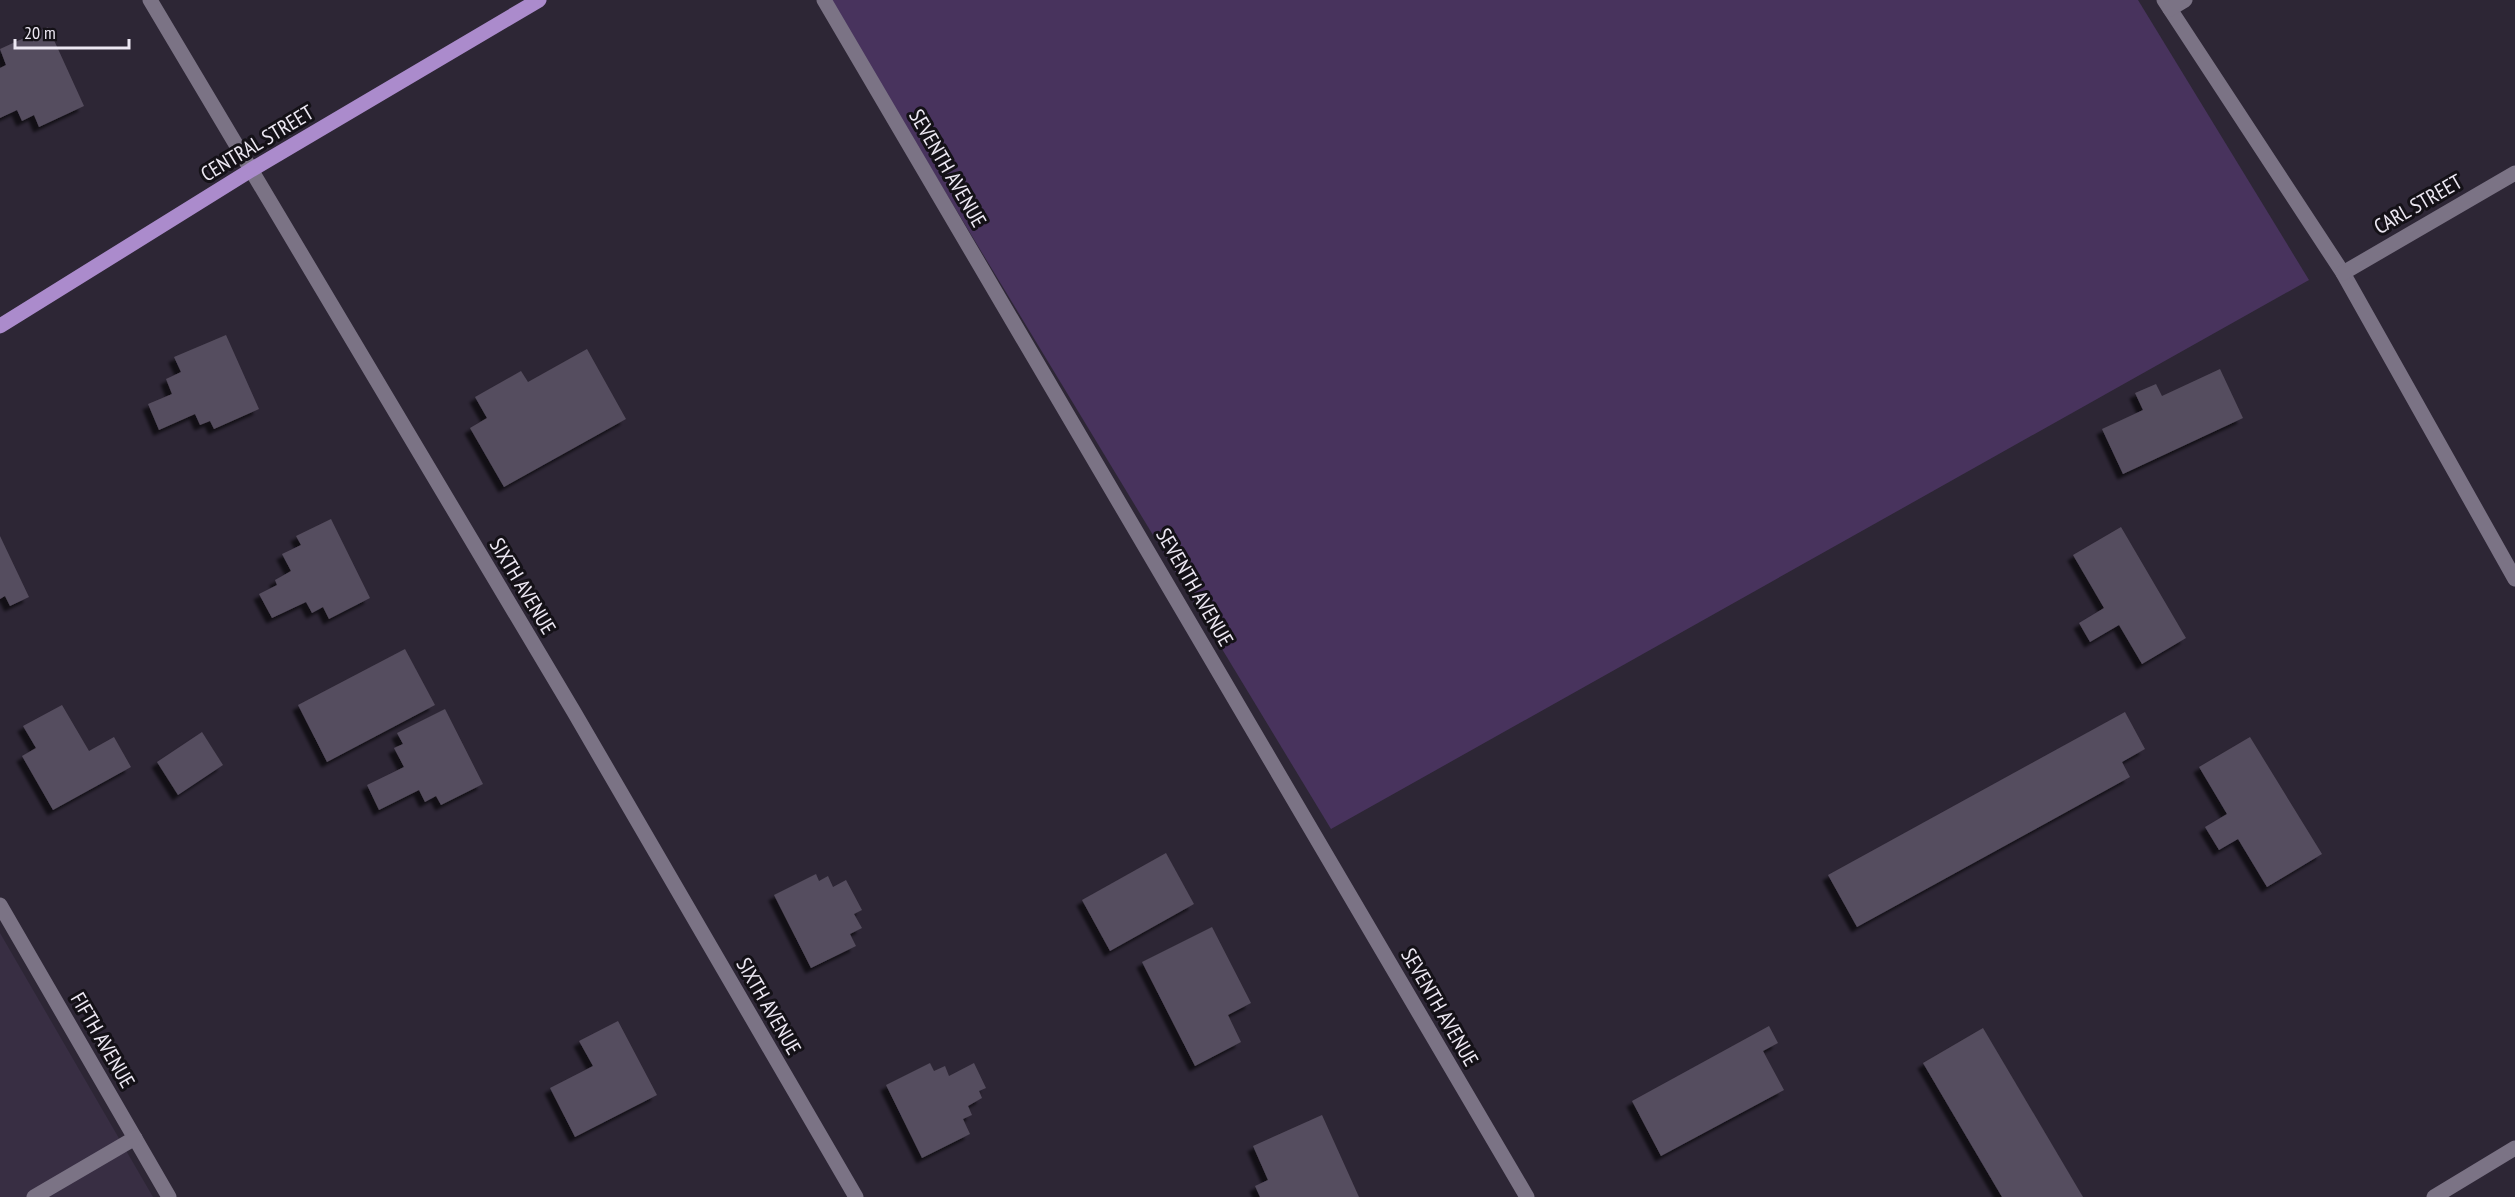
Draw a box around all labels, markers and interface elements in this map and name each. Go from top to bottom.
scale bar [15,12,129,50]
text: 20 m [24,21,56,44]
street label: CENTRAL STREET [196,98,319,187]
street label: SEVENTH AVENUE [903,104,993,232]
street label: CARL STREET [2369,168,2467,240]
street label: SEVENTH AVENUE [1150,523,1240,651]
street label: SIXTH AVENUE [484,533,562,639]
street label: SEVENTH AVENUE [1395,943,1485,1071]
street label: SIXTH AVENUE [730,953,808,1059]
street label: FIFTH AVENUE [65,987,141,1093]

